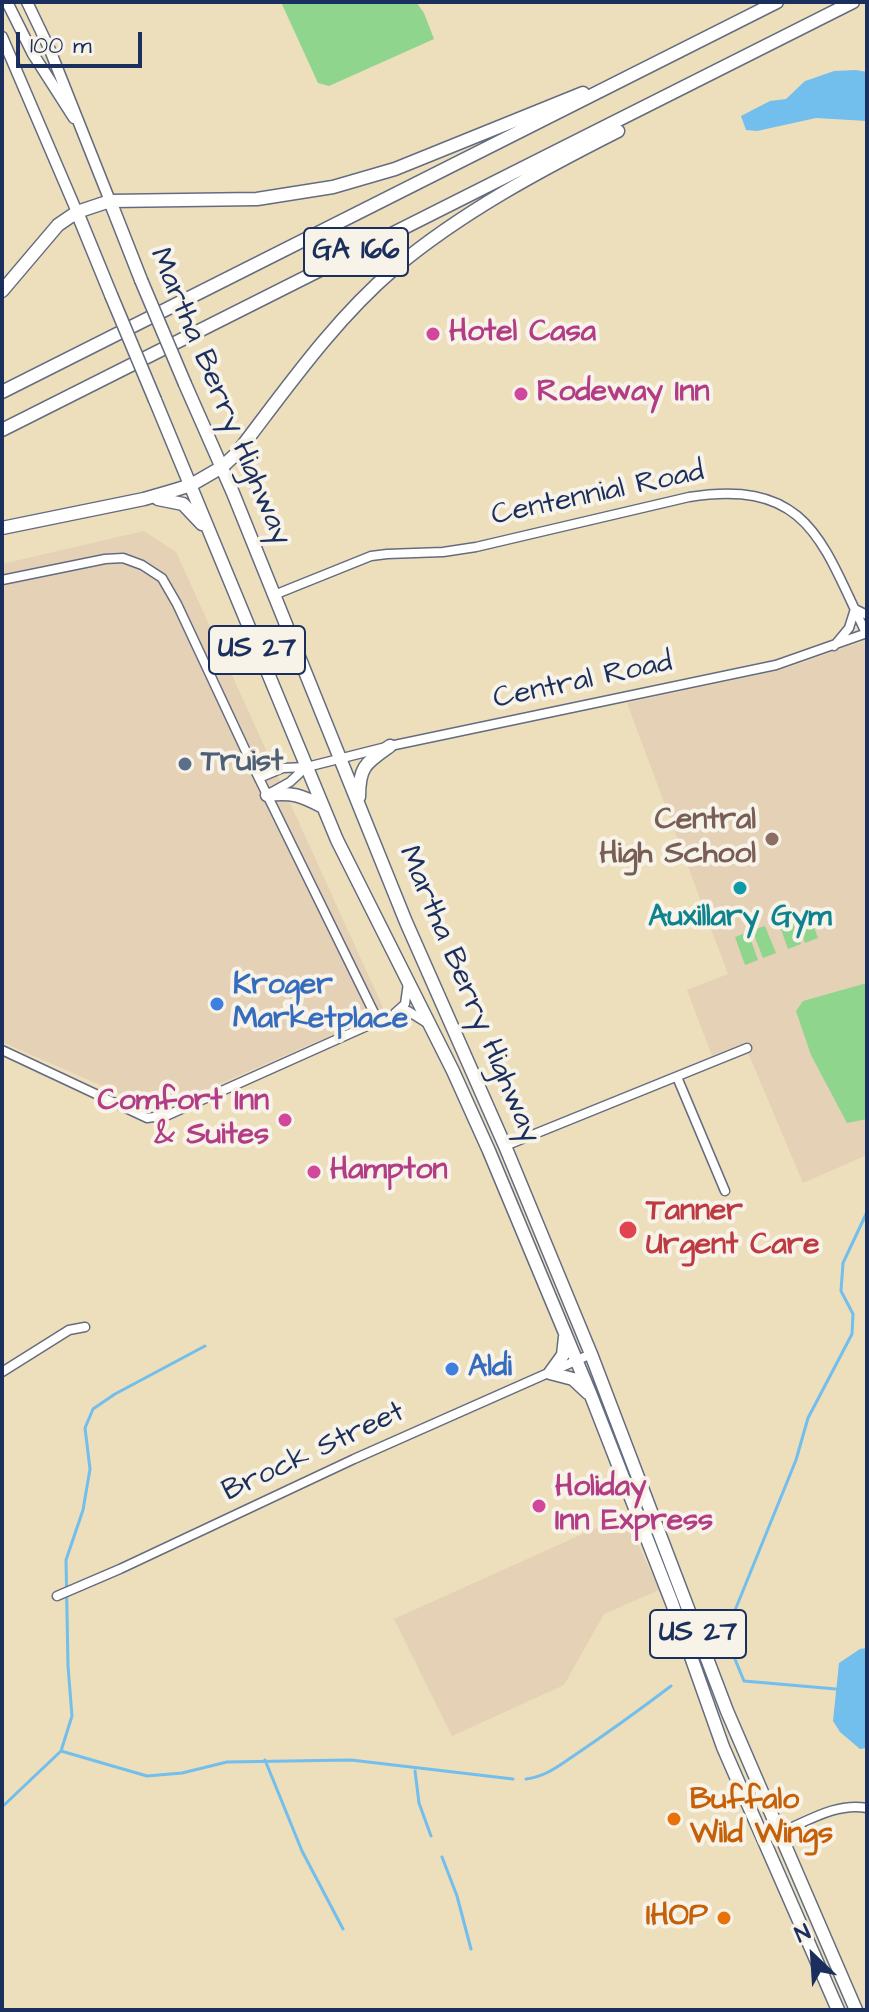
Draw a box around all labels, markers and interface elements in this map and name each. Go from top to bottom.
scale bar [20,16,146,66]
text: 100 m [30,29,92,63]
road number: GA 166 [304,228,408,276]
street label: Martha Berry Highway [140,243,298,551]
place label: Hotel Casa [449,316,596,352]
marker: Hotel Casa [424,325,442,343]
place label: Rodeway Inn [537,376,709,412]
marker: Rodeway Inn [512,385,530,403]
street label: Centennial Road [488,455,708,535]
road number: US 27 [209,626,305,674]
street label: Central Road [490,645,676,719]
place label: Truist [201,746,283,782]
marker: Truist [176,755,194,773]
place label: Central High School [599,804,756,874]
marker: Central High School [763,830,781,848]
street label: Martha Berry Highway [389,841,547,1149]
marker: Auxillary Gym [731,879,749,897]
place label: Auxillary Gym [648,901,832,937]
place label: Kroger Marketplace [233,969,408,1040]
marker: Kroger Marketplace [208,995,226,1013]
place label: Comfort Inn & Suites [98,1085,269,1156]
marker: Comfort Inn & Suites [276,1111,294,1129]
place label: Hampton [330,1154,447,1190]
marker: Hampton [305,1163,323,1181]
place label: Tanner Urgent Care [646,1195,820,1266]
marker: Tanner Urgent Care [617,1219,639,1241]
place label: Aldi [468,1351,512,1387]
marker: Aldi [443,1360,461,1378]
street label: Brock Street [217,1395,411,1511]
place label: Holiday Inn Express [555,1471,713,1542]
marker: Holiday Inn Express [530,1497,548,1515]
road number: US 27 [650,1610,746,1658]
place label: Buffalo Wild Wings [690,1784,833,1854]
marker: Buffalo Wild Wings [665,1810,683,1828]
place label: IHOP [646,1900,708,1936]
marker: IHOP [715,1909,733,1927]
north arrow [773,1916,853,1996]
text: N [790,1917,815,1951]

